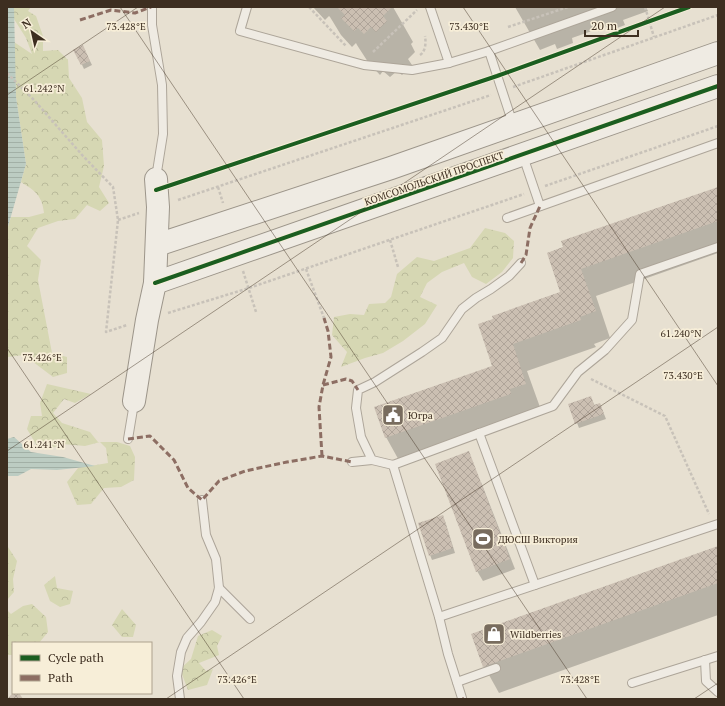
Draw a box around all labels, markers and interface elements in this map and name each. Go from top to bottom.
north arrow [12,12,52,52]
scale bar [585,12,638,38]
text: N [19,15,34,32]
text: 20 m [591,18,618,33]
text: 73.428°E [106,20,146,33]
text: 73.430°E [449,20,489,33]
text: 61.242°N [24,82,65,95]
street label: КОМСОМОЛЬСКИЙ ПРОСПЕКТ [363,148,506,208]
text: 61.240°N [661,327,702,340]
text: 73.426°E [22,351,62,364]
text: 73.430°E [663,369,703,382]
public building icon: Югра [380,402,406,428]
place label: Югра [408,409,433,422]
text: 61.241°N [24,438,65,451]
sports icon: ДЮСШ Виктория [470,526,496,552]
place label: ДЮСШ Виктория [498,533,578,546]
shop icon: Wildberries [481,621,507,647]
place label: Wildberries [510,628,561,641]
legend [12,642,152,694]
text: Cycle path [48,650,104,665]
text: Path [48,670,73,685]
text: 73.426°E [217,673,257,686]
text: 73.428°E [560,673,600,686]

